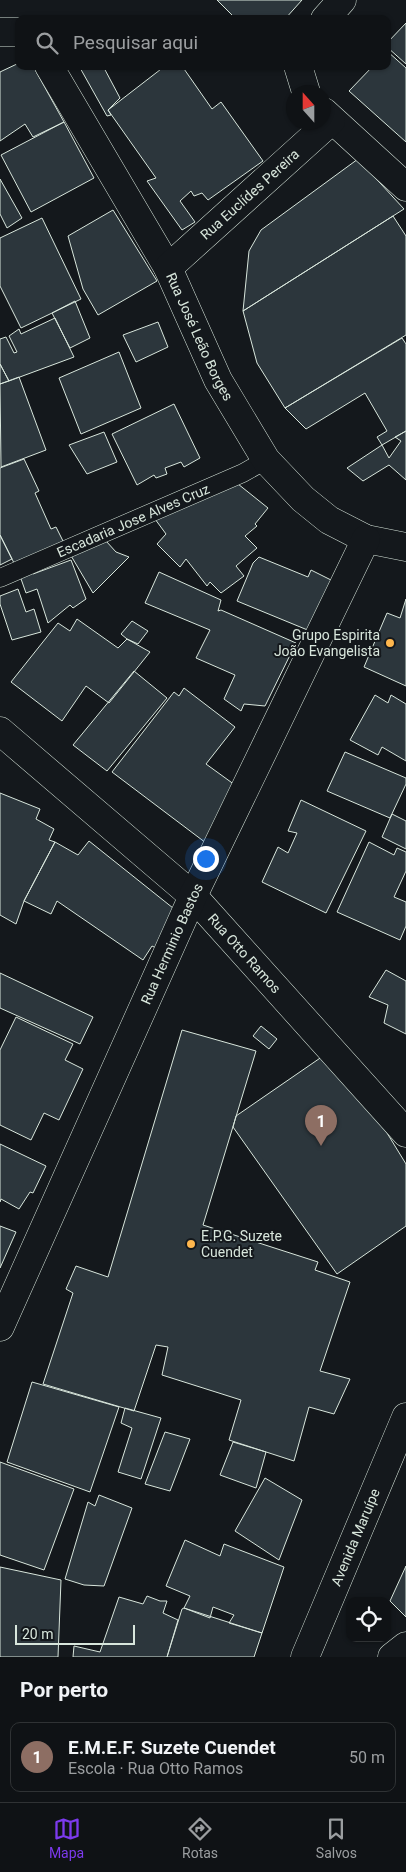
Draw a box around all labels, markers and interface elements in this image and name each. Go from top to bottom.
search box [15,15,391,70]
icon: search [33,29,61,57]
text: Pesquisar aqui [73,31,198,54]
north arrow [286,85,331,130]
street label: Rua Euclídes Pereira [197,146,302,243]
street label: Rua José Leão Borges [163,270,236,403]
street label: Escadaria Jose Alves Cruz [54,480,212,561]
place label: Grupo Espirita João Evangelista [274,627,380,659]
marker: Grupo Espirita João Evangelista [384,637,396,649]
your location [193,846,219,872]
street label: Rua Herminio Bastos [138,880,206,1007]
street label: Rua Otto Ramos [205,910,284,996]
pin: 1 [305,1105,337,1146]
place label: E.P.G. Suzete Cuendet [201,1228,282,1260]
marker: E.P.G. Suzete Cuendet [185,1238,197,1250]
street label: Avenida Maruípe [328,1486,383,1588]
map controls [346,1597,391,1642]
button: locate [346,1597,391,1642]
scale bar [15,1622,135,1645]
text: 20 m [22,1626,54,1642]
text: Por perto [20,1678,108,1702]
text: E.M.E.F. Suzete Cuendet [68,1736,276,1759]
text: 1 [32,1748,42,1767]
text: 50 m [349,1748,385,1767]
text: Escola · Rua Otto Ramos [68,1759,243,1778]
tab: Mapa [49,1815,84,1861]
tab: Rotas [182,1815,218,1861]
tab: Salvos [316,1815,357,1861]

